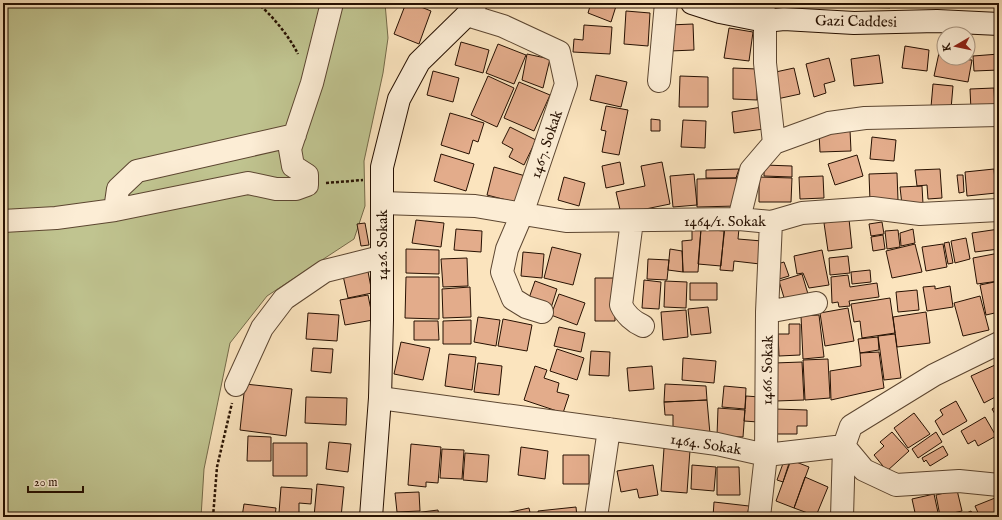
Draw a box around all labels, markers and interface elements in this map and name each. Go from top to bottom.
street label: Gazi Caddesi [815,11,897,32]
north arrow [936,26,976,66]
text: K [939,41,955,52]
street label: 1467. Sokak [526,107,567,181]
street label: 1426. Sokak [373,209,392,281]
street label: 1464/1. Sokak [684,212,767,231]
street label: 1466. Sokak [757,334,778,405]
street label: 1464. Sokak [669,430,744,460]
scale bar [28,468,83,494]
text: 20 m [34,475,57,490]

